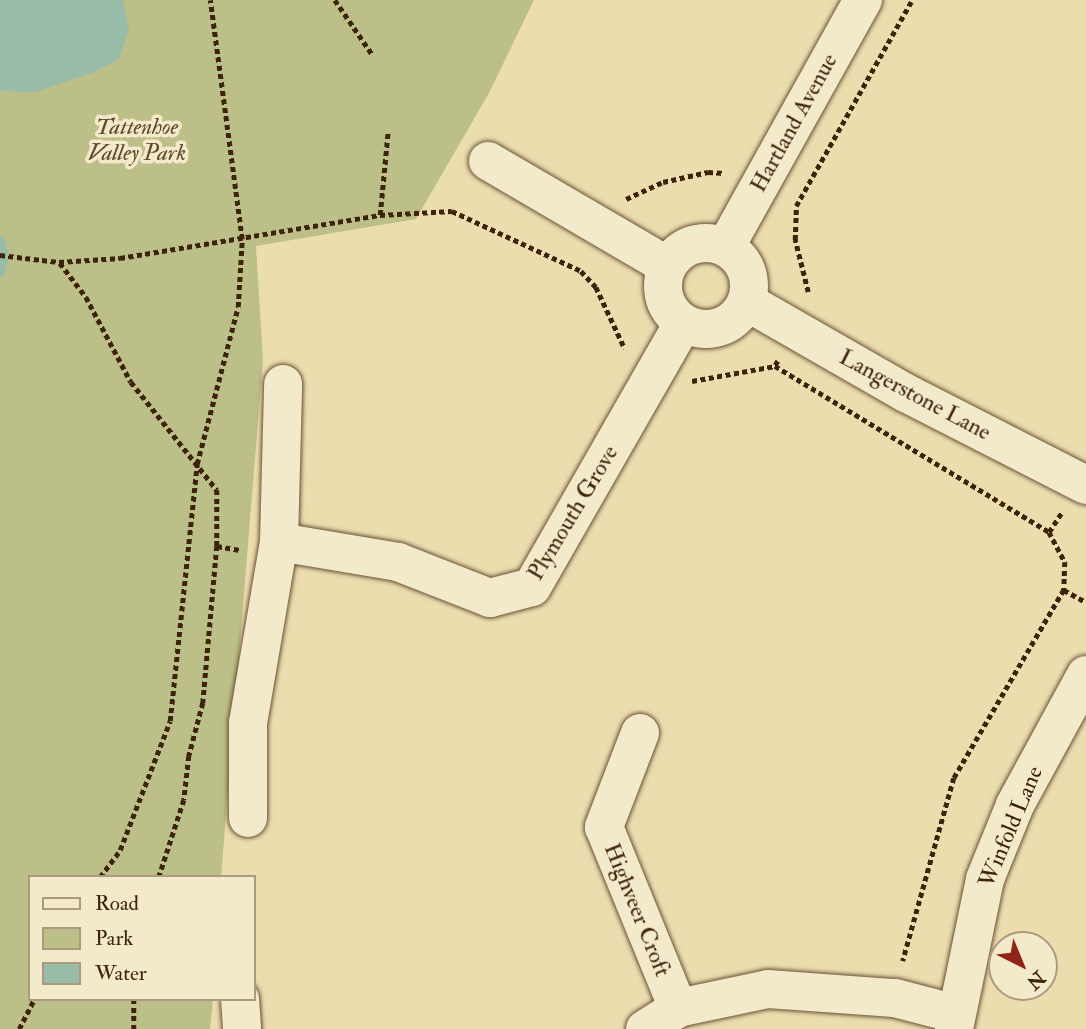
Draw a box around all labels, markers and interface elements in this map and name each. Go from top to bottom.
street label: Hartland Avenue [745,49,843,197]
park label: Tattenhoe Valley Park [88,113,186,167]
street label: Langerstone Lane [834,343,996,447]
street label: Plymouth Grove [522,441,624,585]
street label: Winfold Lane [973,762,1049,892]
street label: Highveer Croft [598,839,676,981]
legend [28,875,256,1001]
text: Road [95,890,139,917]
text: Park [95,925,133,952]
north arrow [988,931,1058,1001]
text: Water [95,960,147,987]
text: N [1022,965,1050,994]

